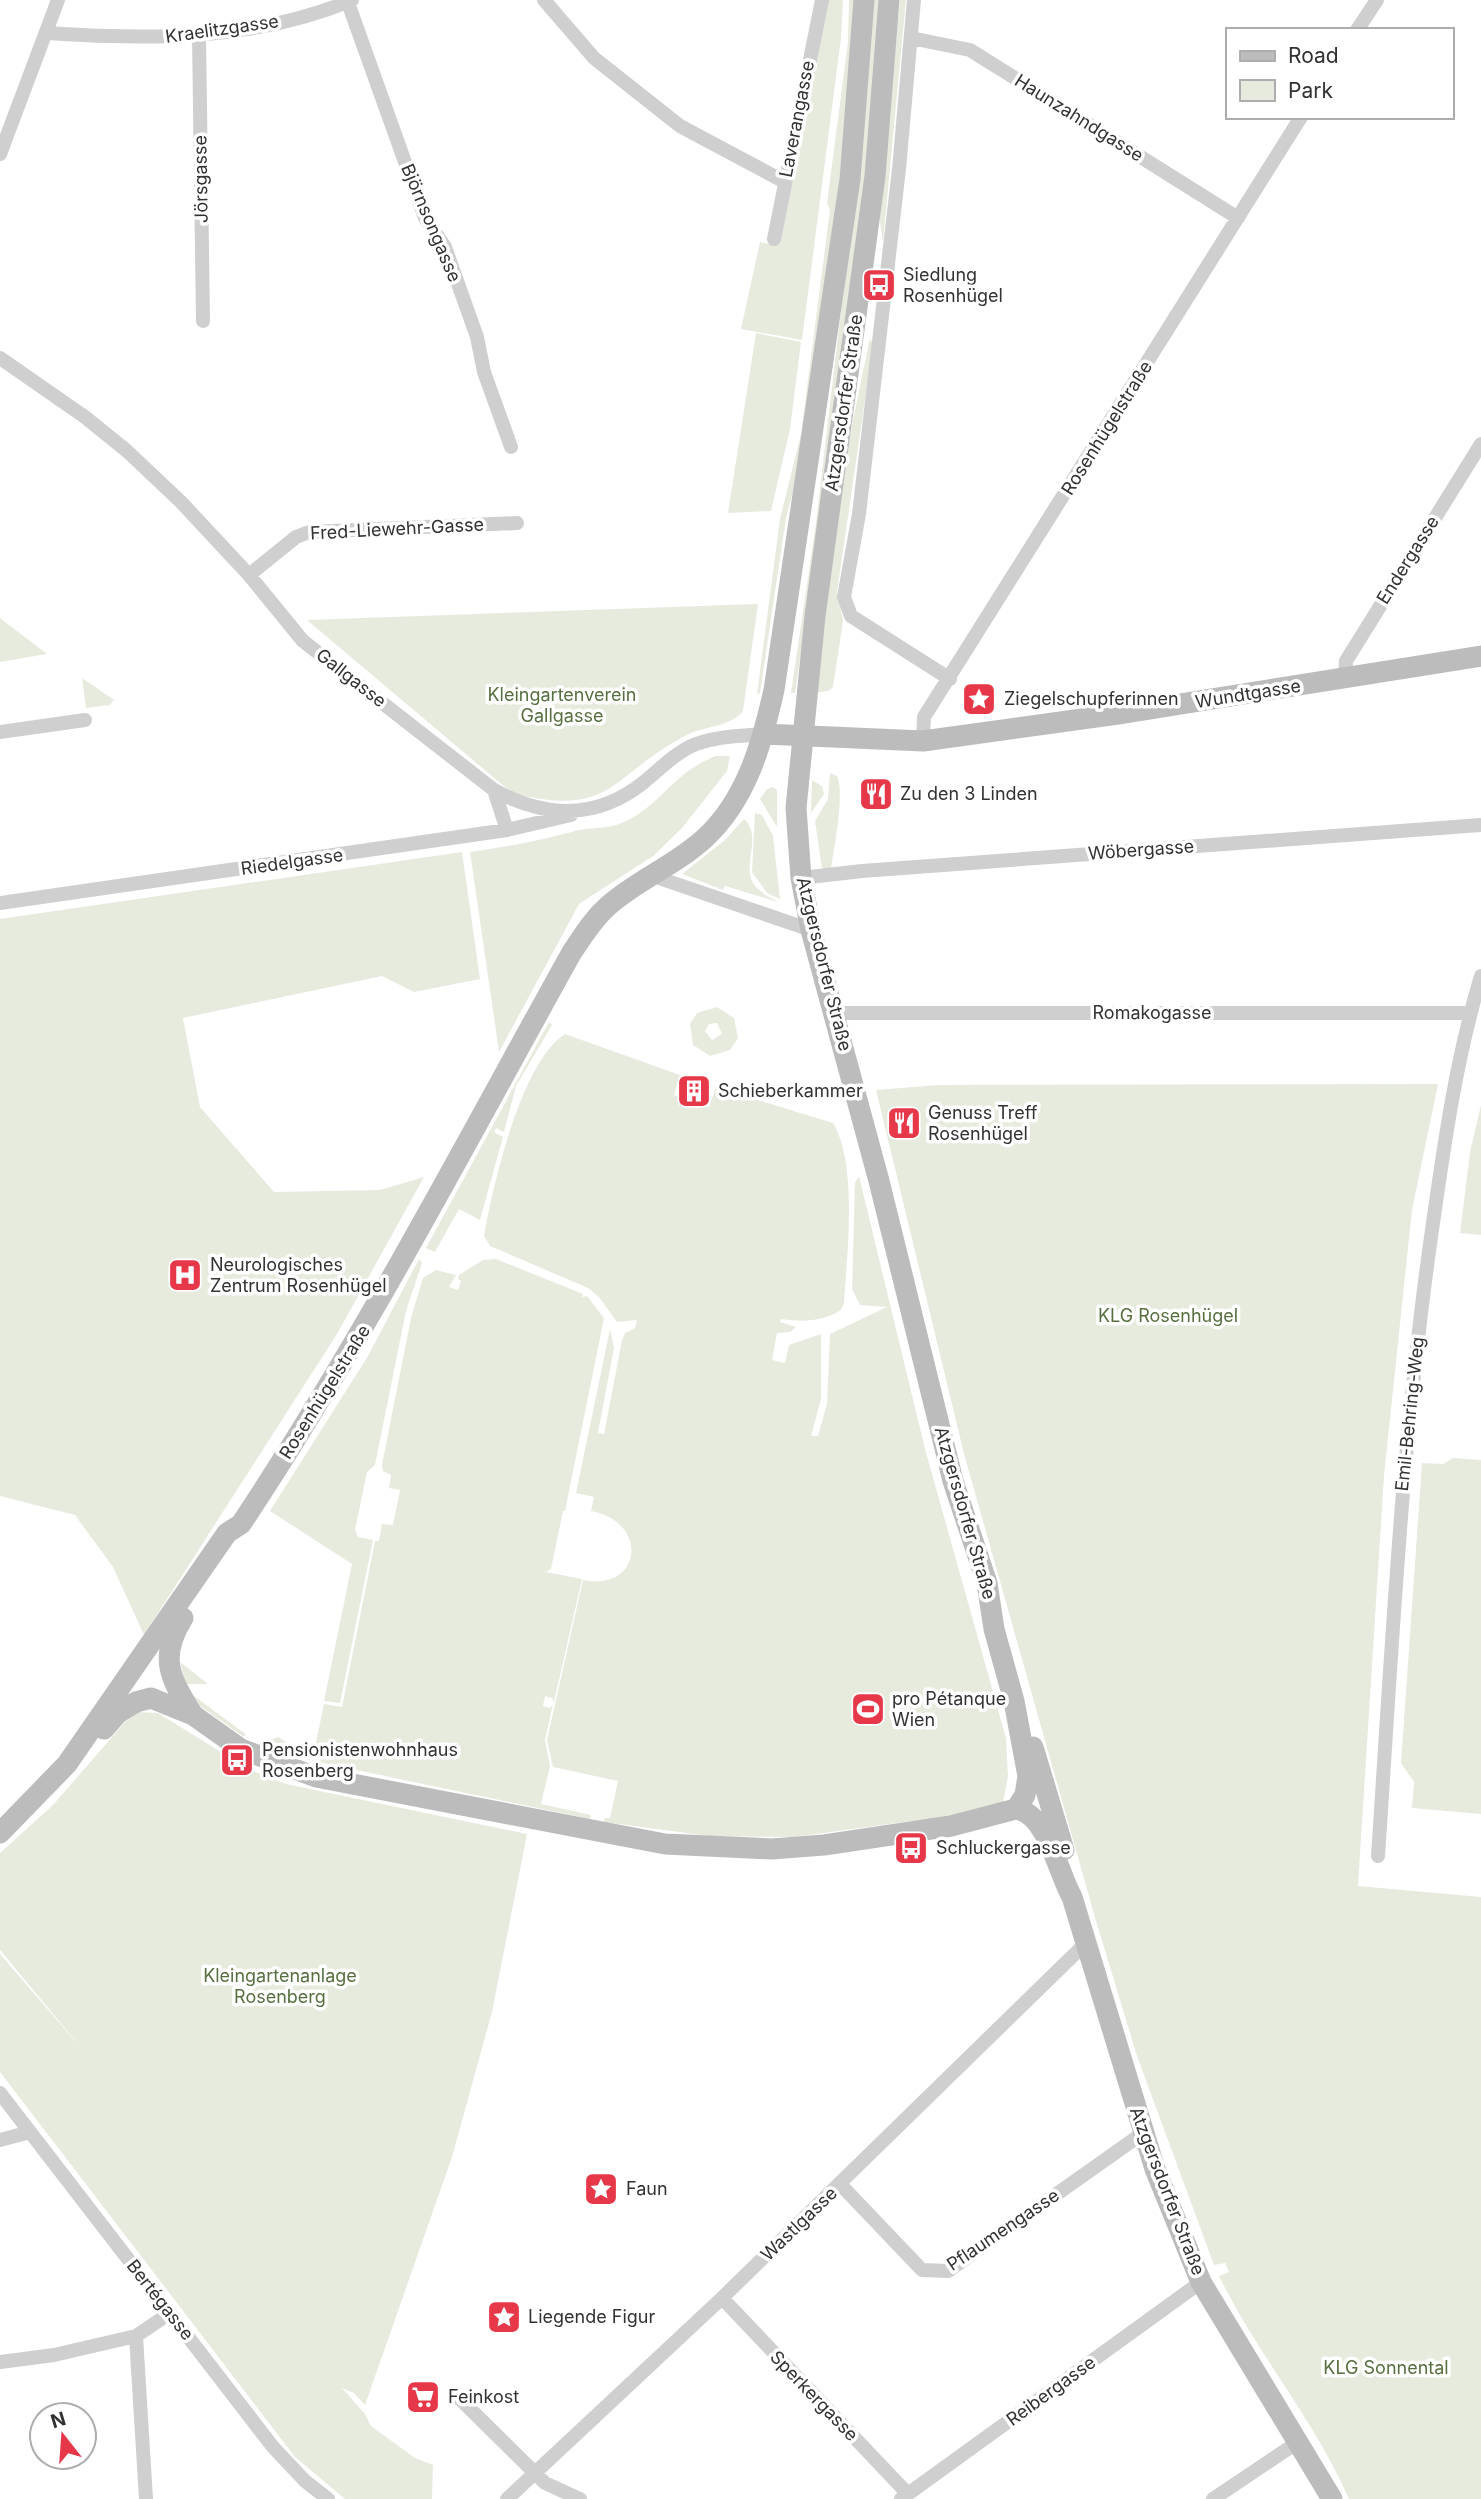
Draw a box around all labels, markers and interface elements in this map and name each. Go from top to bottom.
street label: Kraelitzgasse [164,10,280,47]
legend [1226,28,1453,119]
text: Road [1288,43,1339,68]
street label: Laverangasse [775,59,818,179]
street label: Haunzahndgasse [1011,70,1147,166]
text: Park [1288,78,1333,103]
street label: Jörsgasse [189,135,212,223]
street label: Björnsongasse [397,161,466,285]
place label: Siedlung Rosenhügel [903,264,1003,306]
bus stop icon: Siedlung Rosenhügel [860,266,898,304]
street label: Atzgersdorfer Straße [821,313,866,493]
street label: Rosenhügelstraße [1057,357,1156,499]
street label: Endergasse [1372,512,1443,608]
street label: Fred-Liewehr-Gasse [310,513,484,544]
street label: Gallgasse [312,644,390,711]
street label: Wundtgasse [1194,675,1302,712]
place icon: Ziegelschupferinnen [960,680,998,718]
park label: Kleingartenverein Gallgasse [488,684,636,726]
place label: Ziegelschupferinnen [1004,688,1179,709]
restaurant icon: Zu den 3 Linden [857,775,895,813]
place label: Zu den 3 Linden [900,783,1038,804]
street label: Wöbergasse [1087,835,1195,864]
street label: Riedelgasse [239,844,344,879]
street label: Atzgersdorfer Straße [793,875,856,1053]
street label: Romakogasse [1093,1002,1211,1023]
building icon: Schieberkammer [675,1072,713,1110]
place label: Schieberkammer [718,1080,863,1101]
place label: Genuss Treff Rosenhügel [928,1102,1038,1144]
restaurant icon: Genuss Treff Rosenhügel [885,1104,923,1142]
place label: Neurologisches Zentrum Rosenhügel [210,1254,387,1296]
hospital icon: Neurologisches Zentrum Rosenhügel [166,1256,204,1294]
park label: KLG Rosenhügel [1098,1305,1238,1326]
street label: Rosenhügelstraße [275,1321,374,1463]
street label: Emil-Behring-Weg [1391,1336,1428,1492]
street label: Atzgersdorfer Straße [931,1424,1000,1602]
place label: pro Pétanque Wien [892,1688,1006,1730]
sports icon: pro Pétanque Wien [849,1690,887,1728]
place label: Pensionistenwohnhaus Rosenberg [262,1739,458,1781]
bus stop icon: Pensionistenwohnhaus Rosenberg [218,1741,256,1779]
bus stop icon: Schluckergasse [892,1829,930,1867]
place label: Schluckergasse [936,1837,1071,1858]
park label: Kleingartenanlage Rosenberg [203,1965,357,2007]
street label: Atzgersdorfer Straße [1126,2104,1209,2278]
place icon: Faun [582,2170,620,2208]
place label: Faun [626,2178,668,2199]
street label: Wastlgasse [756,2182,841,2265]
street label: Pflaumengasse [943,2184,1063,2275]
street label: Bertégasse [123,2255,198,2344]
place icon: Liegende Figur [485,2298,523,2336]
place label: Liegende Figur [528,2306,655,2327]
street label: Sperkergasse [766,2346,863,2445]
street label: Reibergasse [1002,2351,1099,2430]
park label: KLG Sonnental [1323,2357,1449,2378]
supermarket icon: Feinkost [404,2378,442,2416]
place label: Feinkost [448,2386,519,2407]
north arrow [28,2401,98,2471]
text: N [48,2407,68,2433]

